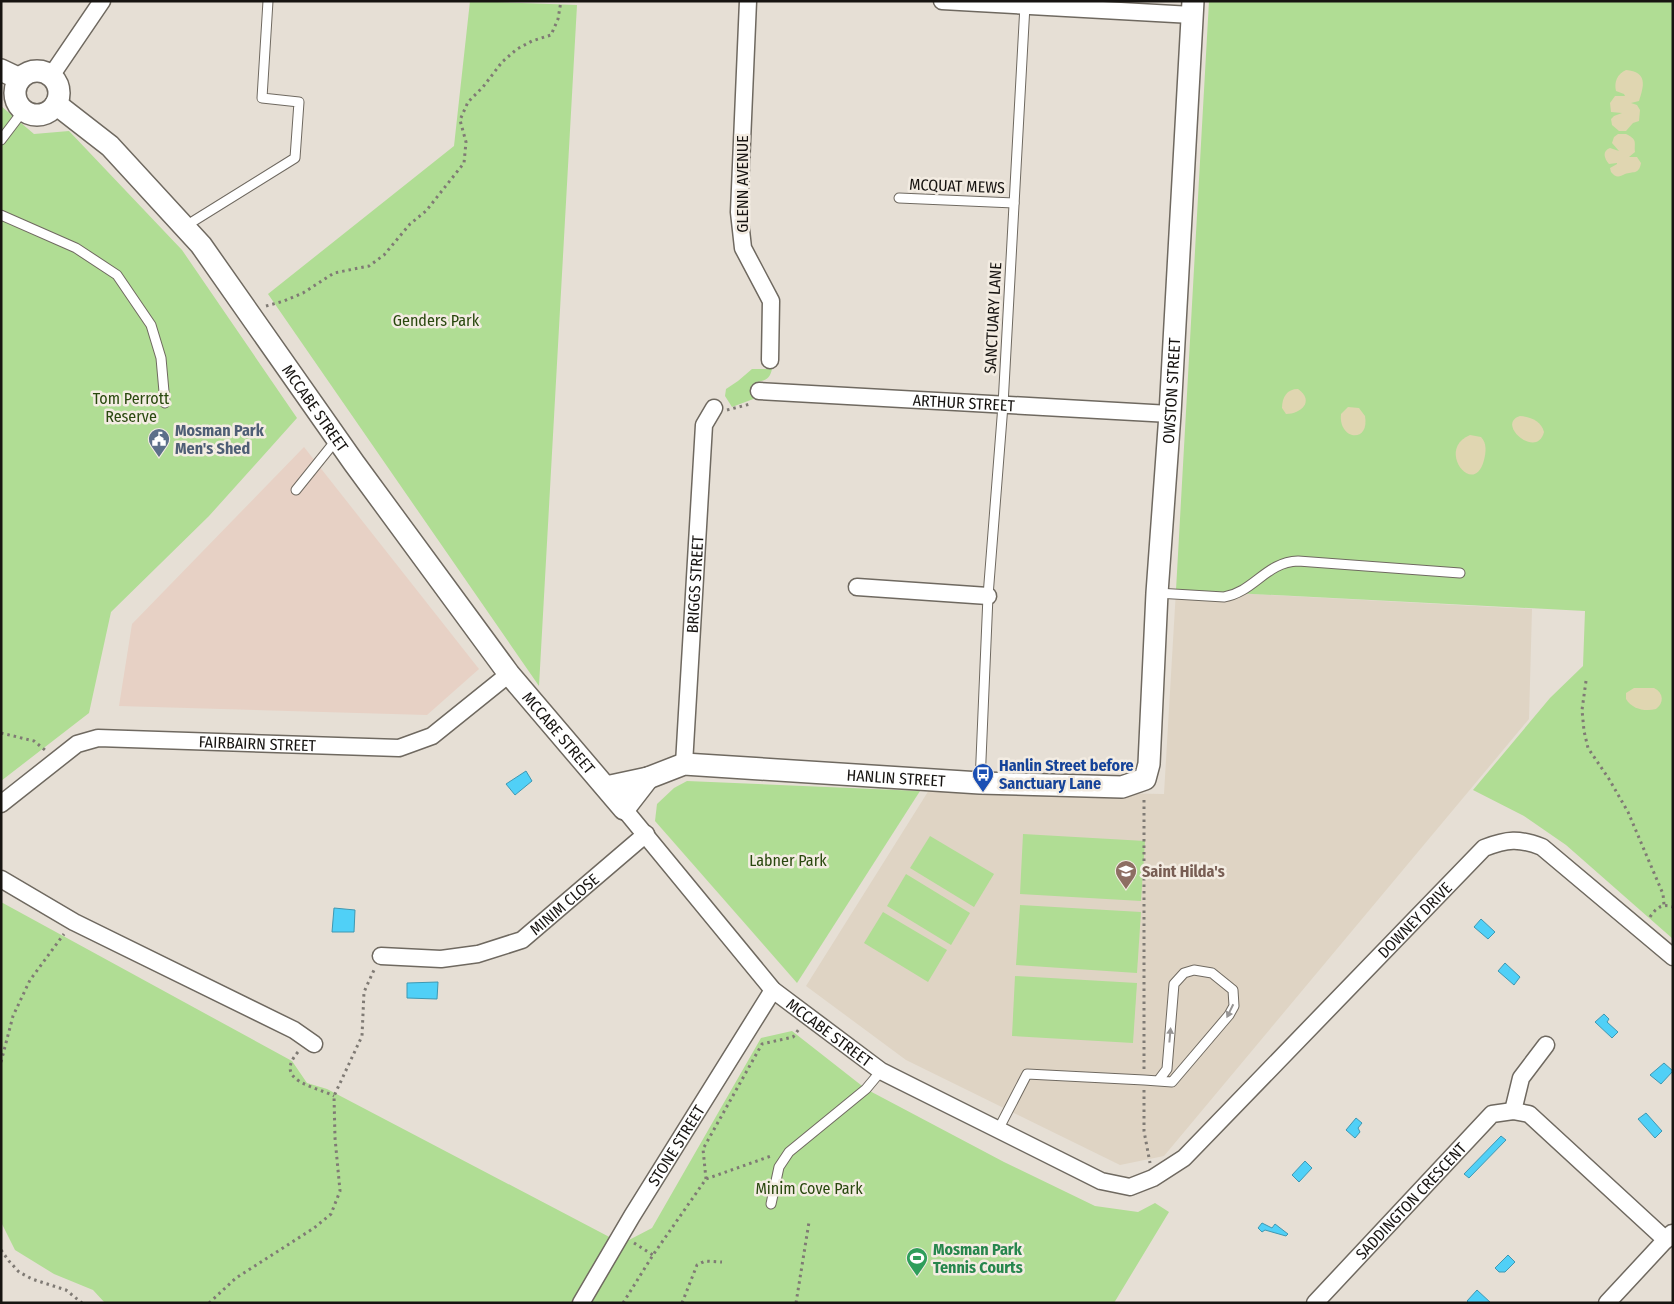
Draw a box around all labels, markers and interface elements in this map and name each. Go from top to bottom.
street label: GLENN AVENUE [733,135,752,233]
street label: MCQUAT MEWS [909,175,1005,197]
street label: SANCTUARY LANE [981,262,1005,374]
park label: Genders Park [393,311,480,330]
street label: OWSTON STREET [1158,337,1184,444]
street label: MCCABE STREET [278,361,353,456]
park label: Tom Perrott Reserve [93,389,170,426]
street label: ARTHUR STREET [912,390,1016,415]
place label: Mosman Park Men's Shed [175,421,265,458]
public building icon: Mosman Park Men's Shed [147,427,171,458]
street label: BRIGGS STREET [682,534,707,634]
street label: MCCABE STREET [519,688,600,778]
street label: FAIRBAIRN STREET [198,732,317,755]
place label: Hanlin Street before Sanctuary Lane [999,756,1134,793]
bus stop icon: Hanlin Street before Sanctuary Lane [971,762,995,793]
street label: HANLIN STREET [846,765,946,790]
park label: Labner Park [749,851,827,870]
school or university icon: Saint Hilda's [1114,859,1138,890]
place label: Saint Hilda's [1142,862,1225,881]
street label: MINIM CLOSE [526,869,602,939]
street label: DOWNEY DRIVE [1374,878,1455,962]
street label: MCCABE STREET [783,994,876,1071]
one-way arrow [1225,1003,1234,1018]
one-way arrow [1166,1027,1174,1043]
street label: STONE STREET [644,1101,709,1189]
street label: SADDINGTON CRESCENT [1351,1138,1470,1263]
park label: Minim Cove Park [755,1179,863,1198]
place label: Mosman Park Tennis Courts [933,1240,1023,1277]
sports icon: Mosman Park Tennis Courts [905,1246,929,1277]

